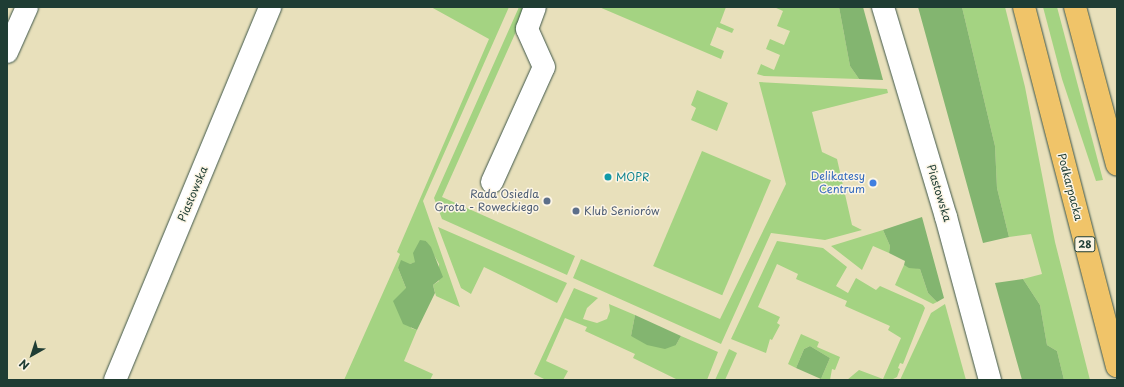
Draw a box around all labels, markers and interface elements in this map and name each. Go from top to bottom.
street label: Podkarpacka [1055,152,1085,222]
street label: Piastowska [924,163,954,223]
street label: Piastowska [175,164,211,224]
place label: MOPR [616,170,649,184]
place label: Delikatesy Centrum [811,170,865,196]
marker: MOPR [603,172,613,182]
marker: Delikatesy Centrum [868,178,878,188]
place label: Rada Osiedla Grota - Roweckiego [434,188,539,214]
marker: Rada Osiedla Grota - Roweckiego [542,196,552,206]
place label: Klub Seniorów [584,204,659,218]
marker: Klub Seniorów [571,206,581,216]
road number: 28 [1074,236,1096,252]
north arrow [12,335,52,375]
text: N [15,355,33,374]

